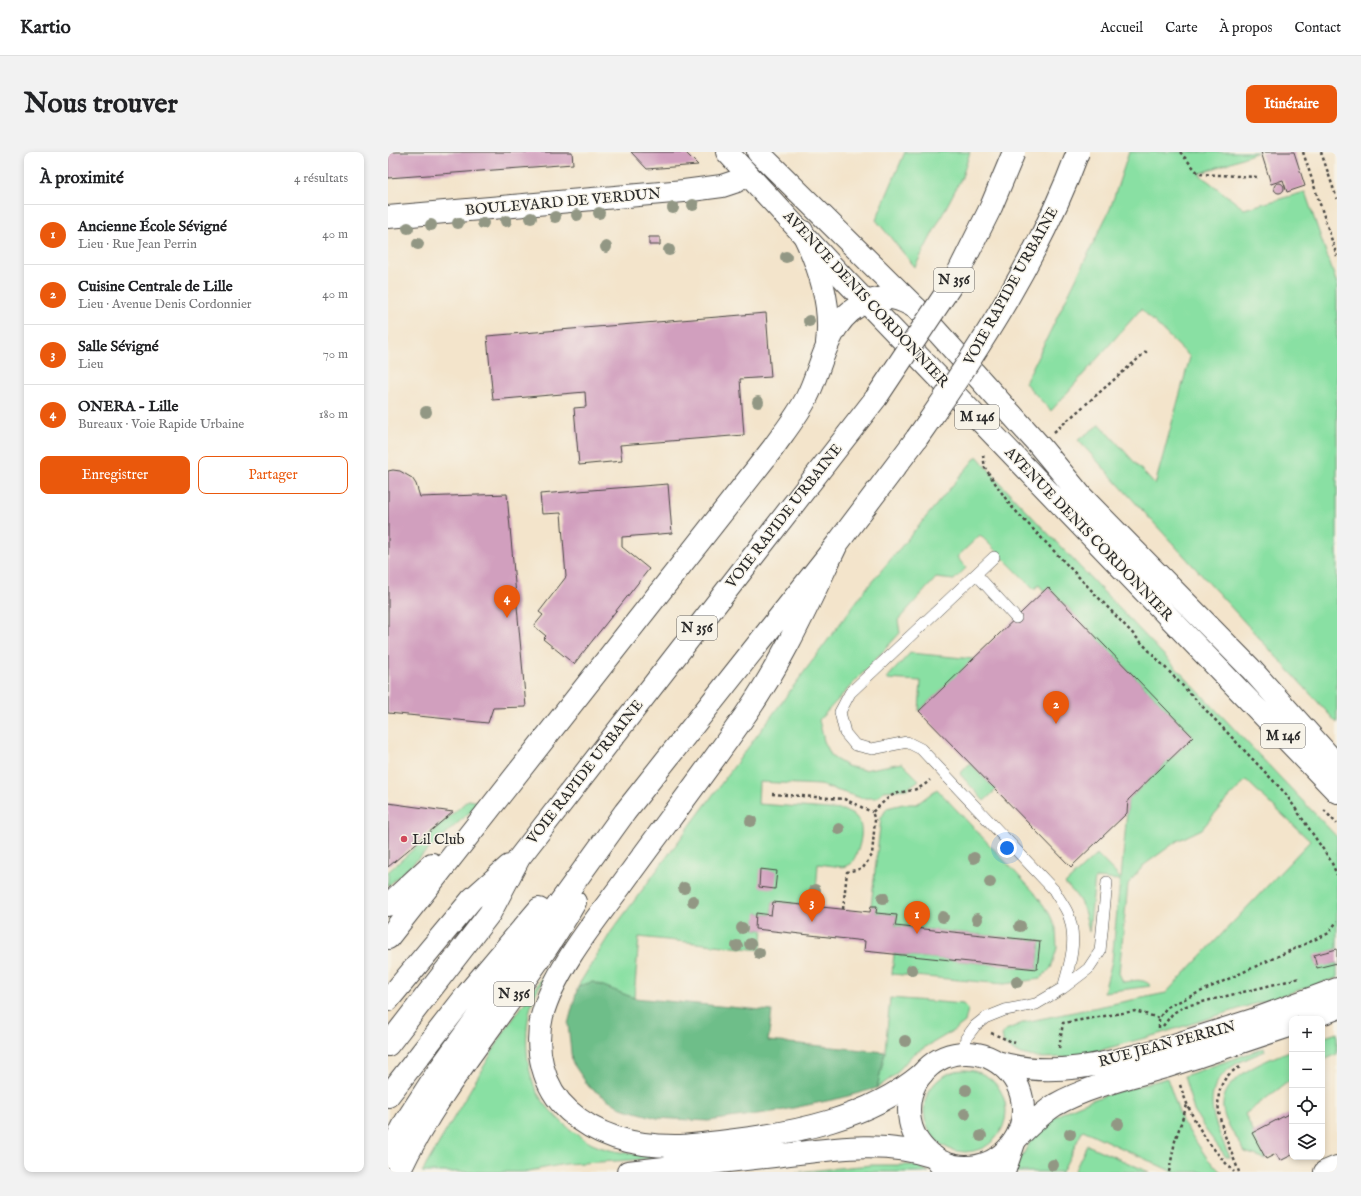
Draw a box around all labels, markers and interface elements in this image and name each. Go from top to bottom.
text: Kartio [20,16,71,40]
text: Accueil [1100,19,1143,37]
text: Carte [1165,19,1198,37]
text: À propos [1220,19,1272,37]
text: Contact [1294,19,1341,37]
button: Itinéraire [1246,85,1337,123]
text: Nous trouver [24,87,178,122]
text: À proximité [40,168,124,189]
text: 4 résultats [294,170,348,187]
street label: BOULEVARD DE VERDUN [464,184,662,220]
street label: VOIE RAPIDE URBAINE [959,203,1062,369]
street label: AVENUE DENIS CORDONNIER [778,206,953,392]
text: Ancienne École Sévigné [78,217,227,236]
text: 1 [51,226,55,243]
text: 40 m [322,226,348,243]
text: Lieu · Rue Jean Perrin [78,236,197,253]
road number: N 356 [934,268,974,292]
text: Cuisine Centrale de Lille [78,277,233,296]
text: 2 [50,286,56,303]
text: 40 m [322,286,348,303]
text: Lieu · Avenue Denis Cordonnier [78,296,252,313]
text: Salle Sévigné [78,337,159,356]
text: 3 [51,346,55,363]
text: 70 m [323,346,348,363]
text: Lieu [78,356,103,373]
text: ONERA - Lille [78,397,178,416]
road number: M 146 [955,405,999,429]
text: 4 [50,406,56,423]
text: 180 m [319,406,348,423]
text: Bureaux · Voie Rapide Urbaine [78,416,244,433]
street label: VOIE RAPIDE URBAINE [721,440,846,593]
street label: AVENUE DENIS CORDONNIER [1000,442,1178,625]
button: Enregistrer [40,456,190,494]
button: Partager [198,456,348,494]
pin: 4 [494,585,520,618]
road number: N 356 [677,616,717,640]
pin: 2 [1043,691,1069,724]
street label: VOIE RAPIDE URBAINE [522,696,647,849]
road number: M 146 [1261,724,1305,748]
place label: Lil Club [412,830,465,849]
marker: Lil Club [399,834,409,844]
your location [997,838,1017,858]
pin: 3 [799,889,825,922]
pin: 1 [904,901,930,934]
road number: N 356 [494,982,534,1006]
map controls [1289,1016,1325,1160]
button: + [1289,1016,1325,1052]
street label: RUE JEAN PERRIN [1096,1017,1238,1071]
button: − [1289,1052,1325,1088]
button: locate [1289,1088,1325,1124]
button: layers [1289,1124,1325,1160]

